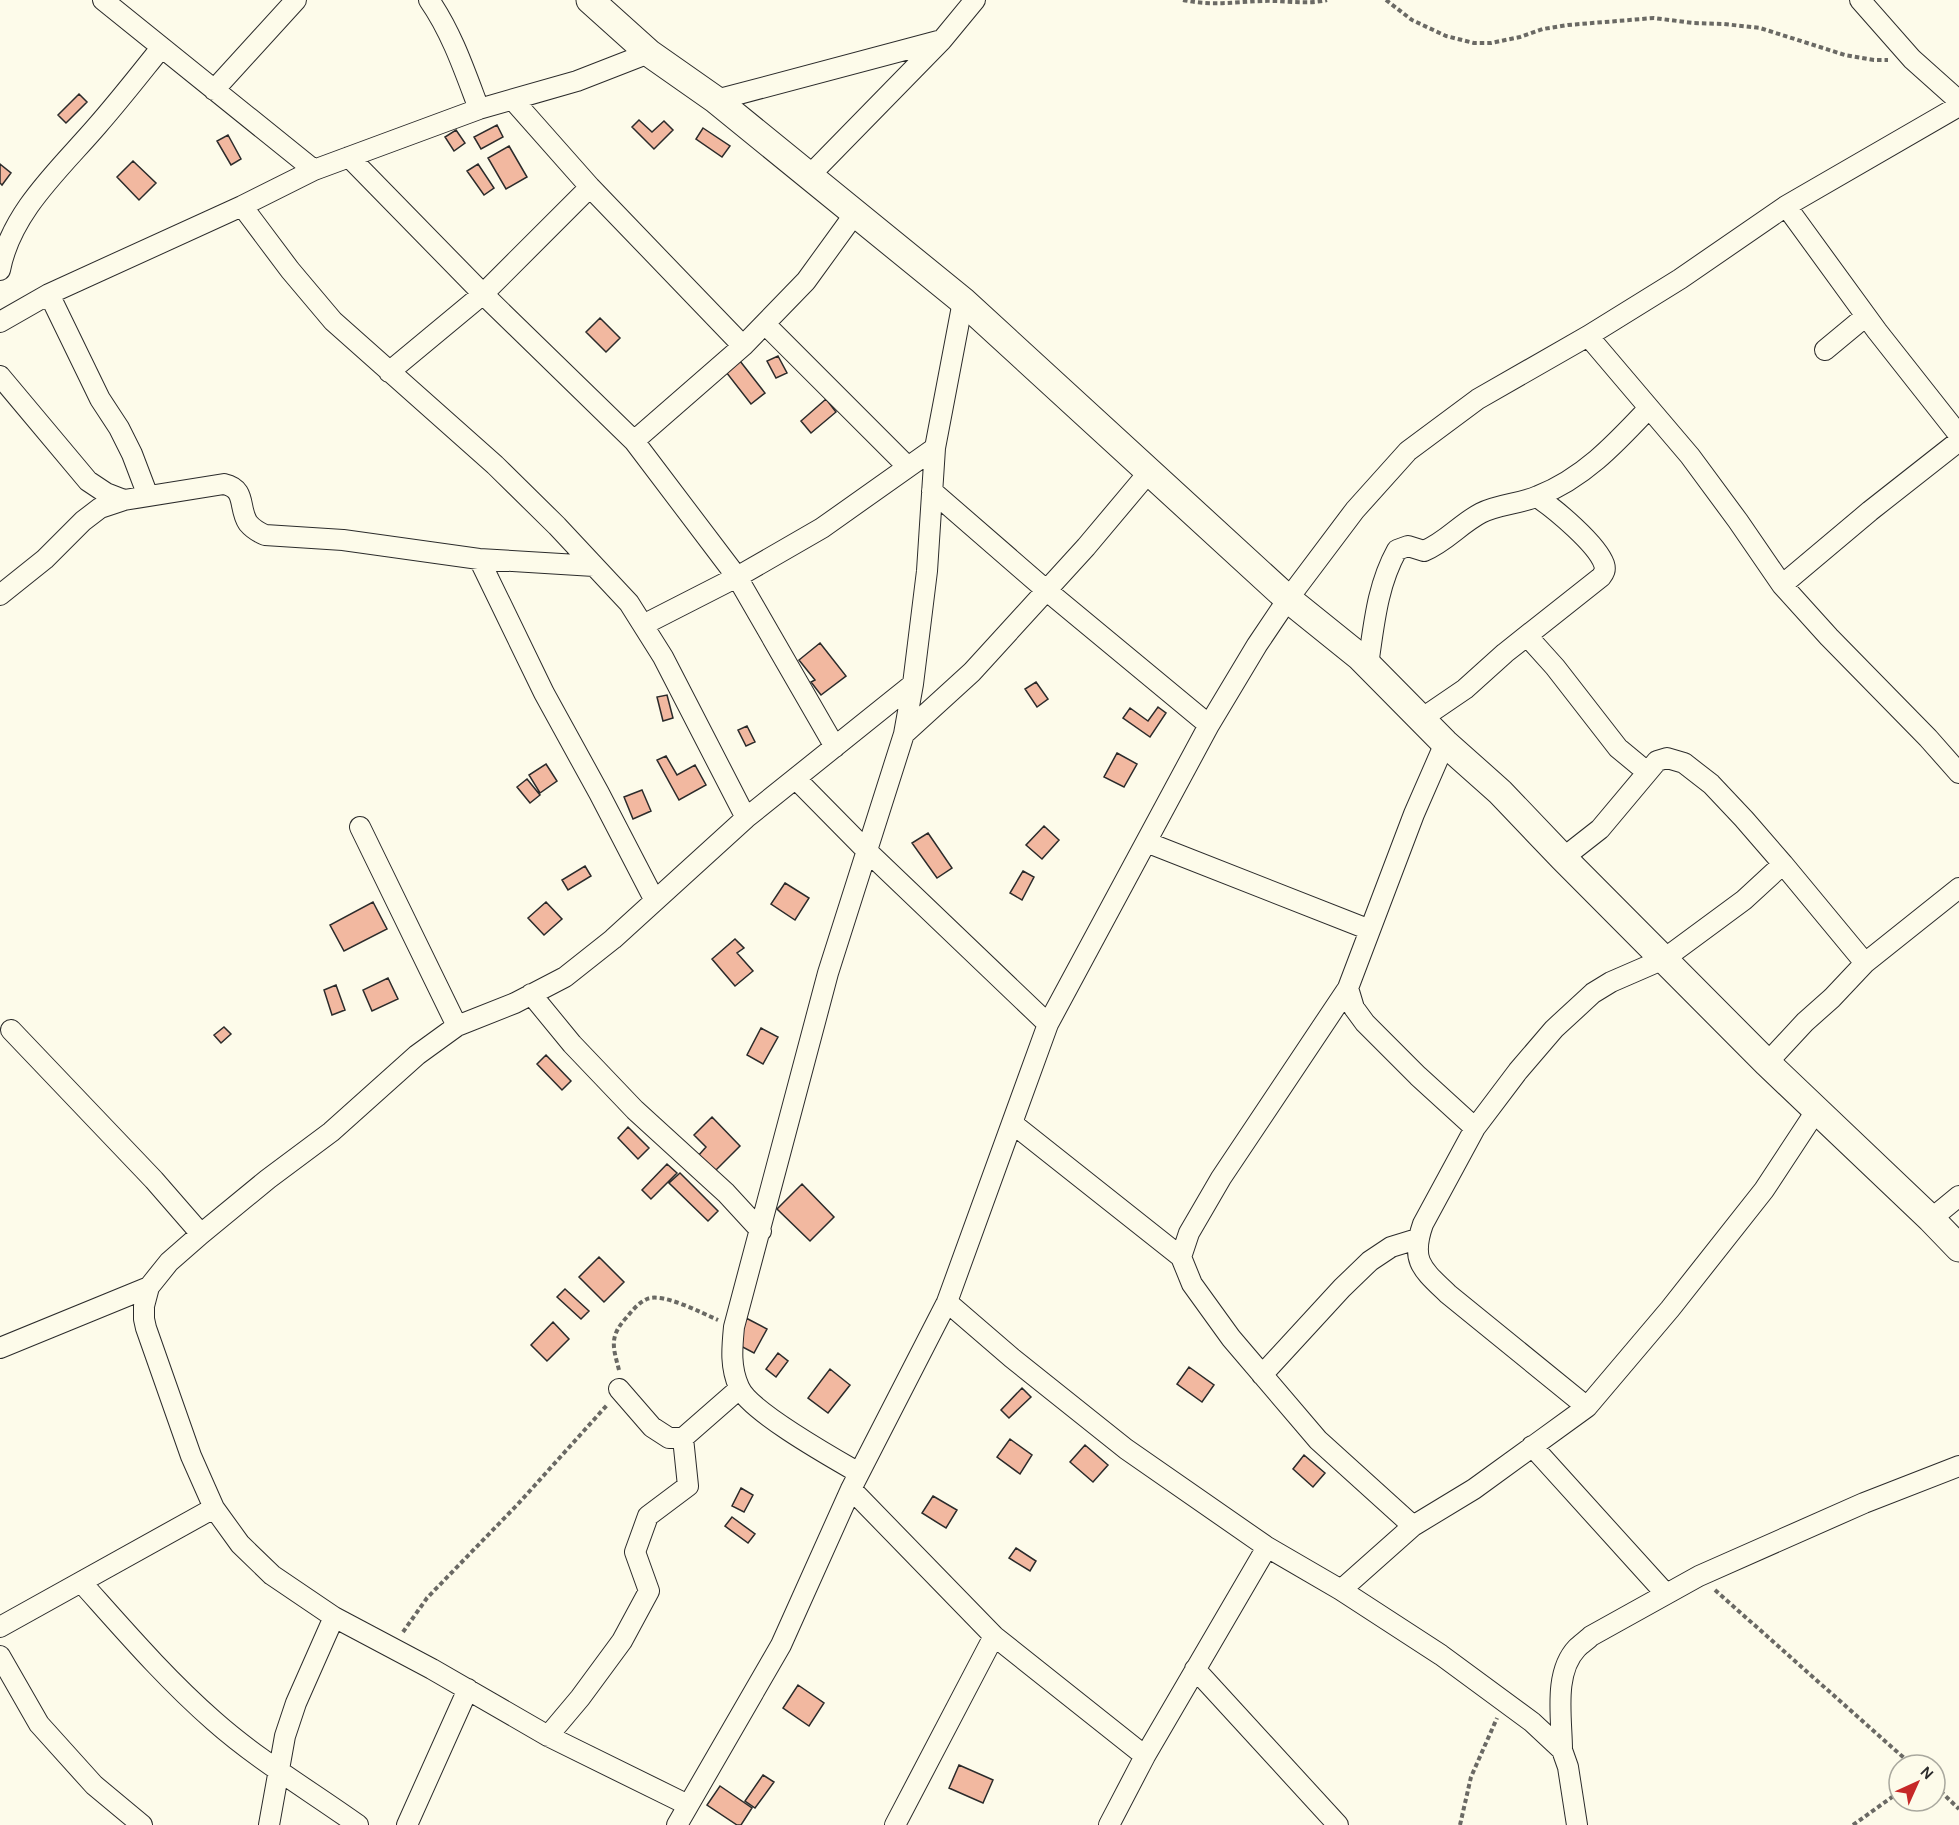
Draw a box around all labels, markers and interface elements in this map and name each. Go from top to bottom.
north arrow [1887,1753,1947,1813]
text: N [1916,1762,1938,1784]

